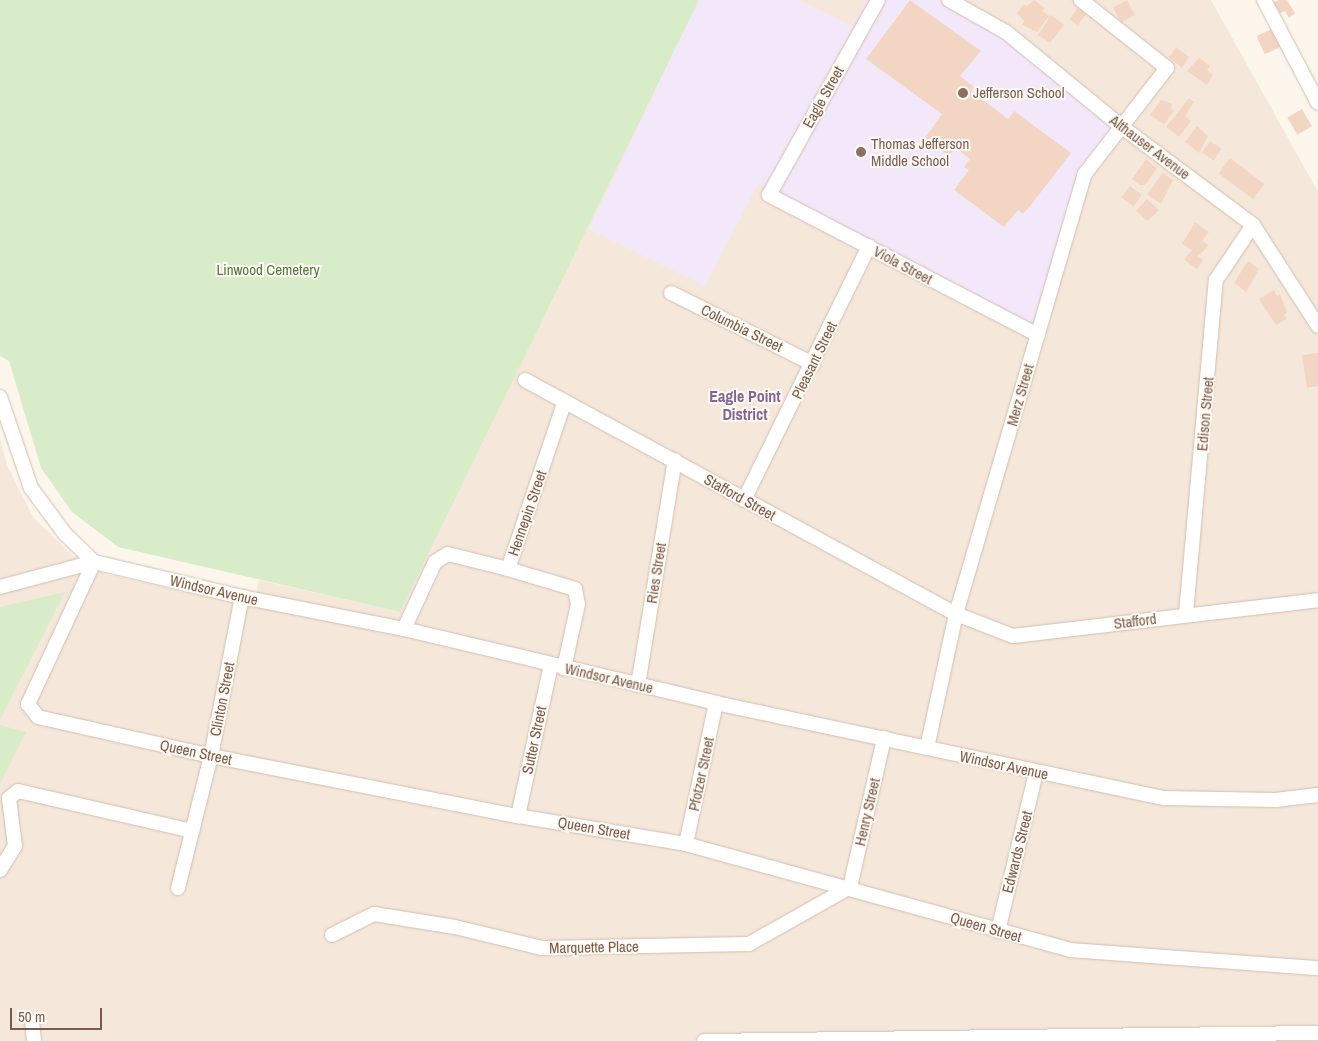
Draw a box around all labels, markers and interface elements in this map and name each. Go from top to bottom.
street label: Eagle Street [799,63,847,131]
place label: Jefferson School [973,84,1064,102]
marker: Jefferson School [957,87,969,99]
street label: Althauser Avenue [1106,111,1194,183]
place label: Thomas Jefferson Middle School [871,134,969,169]
marker: Thomas Jefferson Middle School [855,146,867,158]
street label: Viola Street [870,242,936,288]
park label: Linwood Cemetery [216,261,320,279]
street label: Columbia Street [698,300,786,356]
street label: Pleasant Street [787,318,841,402]
street label: Merz Street [1003,362,1037,428]
street label: Edison Street [1193,376,1217,452]
district label: Eagle Point District [709,386,781,424]
street label: Hennepin Street [504,468,550,558]
street label: Stafford Street [701,470,779,524]
street label: Ries Street [642,541,670,605]
street label: Windsor Avenue [168,571,260,609]
street label: Stafford [1113,609,1157,633]
street label: Windsor Avenue [563,659,655,697]
street label: Clinton Street [206,660,238,738]
street label: Sutter Street [518,704,550,776]
street label: Pfotzer Street [684,735,718,813]
street label: Queen Street [158,736,234,768]
street label: Windsor Avenue [958,747,1050,783]
street label: Henry Street [850,776,884,848]
street label: Edwards Street [998,809,1036,895]
street label: Queen Street [556,813,632,843]
street label: Queen Street [948,908,1024,946]
street label: Marquette Place [549,937,639,957]
scale bar [12,998,105,1030]
text: 50 m [18,1006,45,1027]

